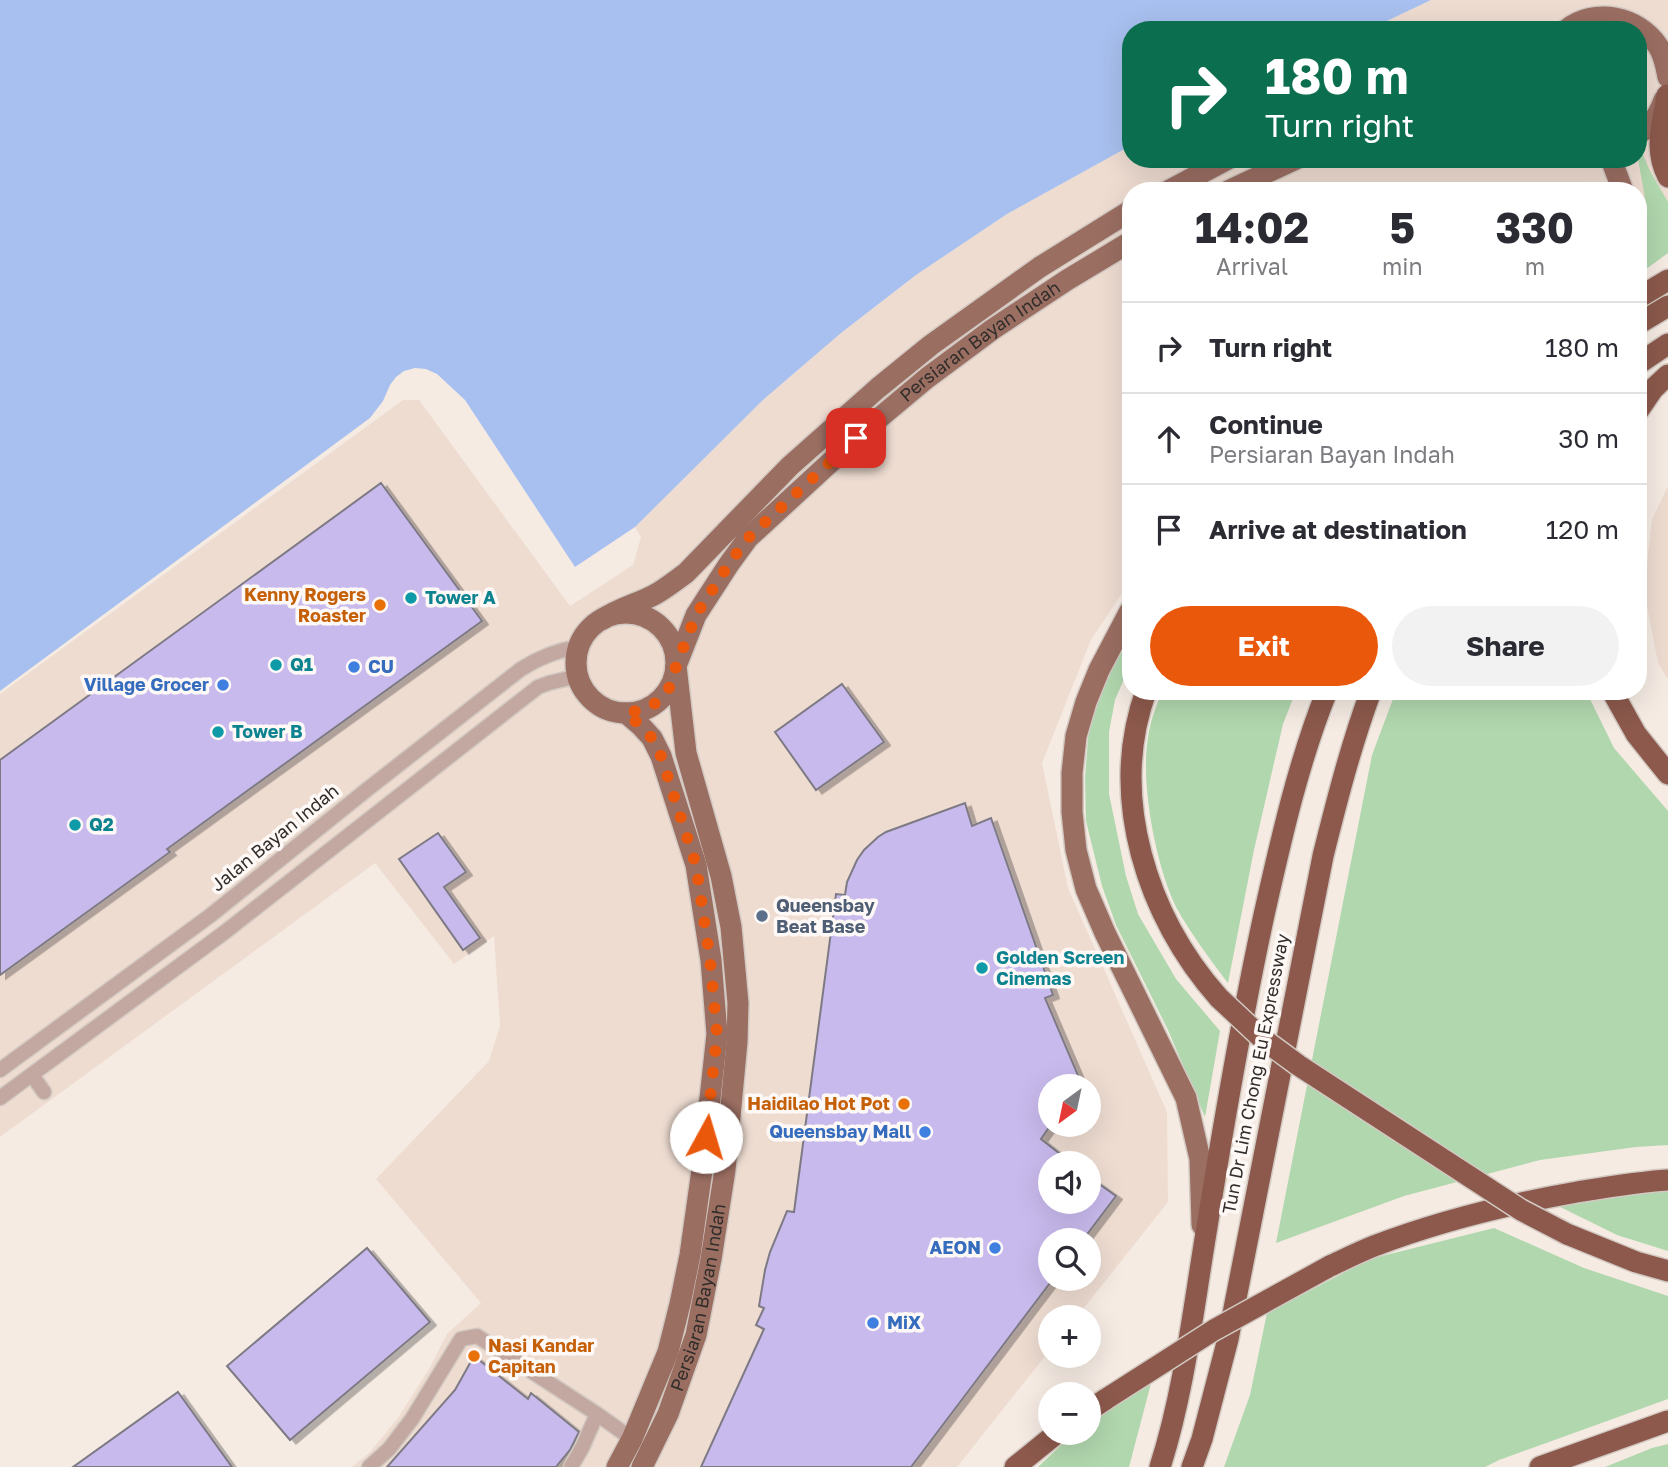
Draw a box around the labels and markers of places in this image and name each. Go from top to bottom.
pin [826,408,886,468]
place label: Kenny Rogers Roaster [244,583,366,626]
place label: Tower A [425,586,496,608]
marker: Tower A [403,590,419,606]
marker: Kenny Rogers Roaster [372,597,388,613]
place label: Q1 [290,653,313,675]
place label: CU [368,655,394,677]
marker: Q1 [268,657,284,673]
marker: CU [346,659,362,675]
place label: Village Grocer [84,673,209,695]
marker: Village Grocer [215,677,231,693]
place label: Tower B [232,720,303,742]
marker: Tower B [210,724,226,740]
place label: Q2 [89,813,114,835]
marker: Q2 [67,817,83,833]
place label: Queensbay Beat Base [776,894,875,937]
marker: Queensbay Beat Base [754,908,770,924]
place label: Golden Screen Cinemas [996,946,1124,989]
marker: Golden Screen Cinemas [974,960,990,976]
place label: Haidilao Hot Pot [747,1092,890,1114]
marker: Haidilao Hot Pot [896,1096,912,1112]
place label: Queensbay Mall [769,1120,911,1142]
marker: Queensbay Mall [917,1124,933,1140]
place label: AEON [930,1236,981,1258]
marker: AEON [987,1240,1003,1256]
place label: MiX [887,1311,921,1333]
marker: MiX [865,1315,881,1331]
place label: Nasi Kandar Capitan [488,1334,594,1377]
marker: Nasi Kandar Capitan [466,1348,482,1364]

